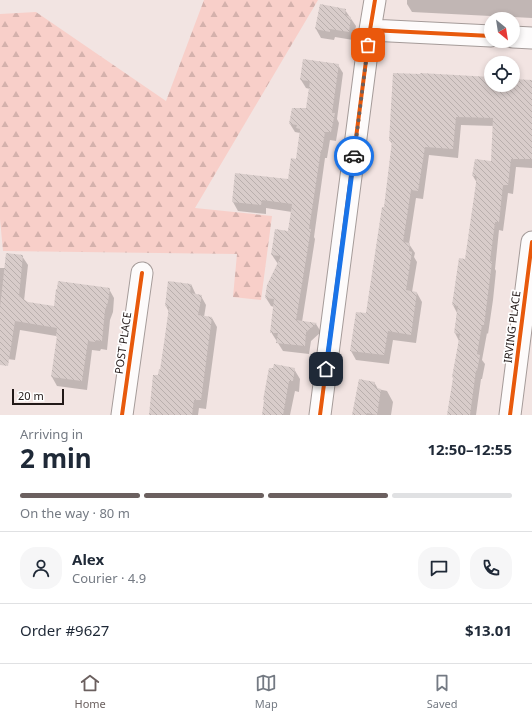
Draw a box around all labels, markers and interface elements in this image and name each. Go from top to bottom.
north arrow [484,12,520,48]
map controls [484,12,520,92]
pin [351,28,385,62]
icon: bag [357,34,379,56]
button: locate [484,56,520,92]
courier [334,136,374,176]
icon: car [343,145,365,167]
street label: IRVING PLACE [500,290,523,364]
street label: POST PLACE [111,311,134,375]
pin [309,352,343,386]
icon: home [315,358,337,380]
scale bar [12,387,64,406]
text: 20 m [18,388,44,403]
text: Arriving in [20,425,83,443]
text: 12:50–12:55 [427,439,512,459]
text: 2 min [20,440,92,476]
text: On the way · 80 m [20,504,130,522]
button: person [20,547,62,589]
button: chat [418,547,460,589]
button: phone [470,547,512,589]
text: Alex [72,549,104,569]
text: Courier · 4.9 [72,569,146,587]
text: Order #9627 [20,620,109,640]
text: $13.01 [465,620,512,640]
tab: Home [75,672,106,711]
tab: Map [255,672,278,711]
tab: Saved [427,672,458,711]

